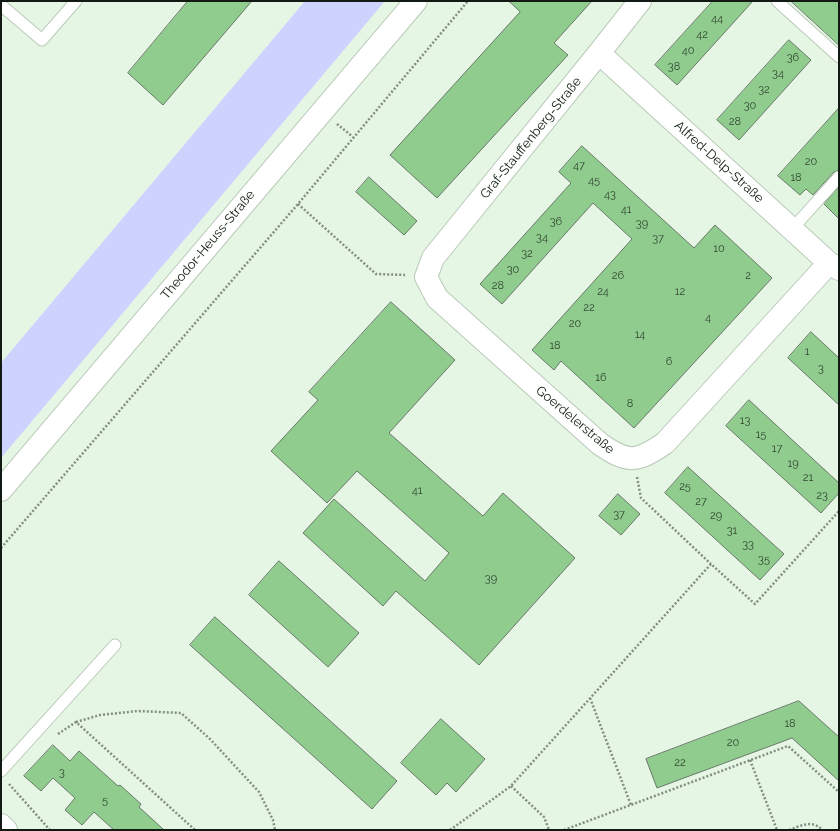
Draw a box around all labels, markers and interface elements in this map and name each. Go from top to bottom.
house number: 44 [711,12,723,26]
house number: 42 [696,28,708,42]
house number: 40 [682,44,694,58]
house number: 36 [787,51,799,65]
house number: 38 [668,60,680,74]
house number: 34 [772,67,784,81]
street label: Graf-Stauffenberg-Straße [477,74,585,202]
house number: 32 [758,83,770,97]
house number: 30 [744,99,756,113]
house number: 28 [729,115,741,129]
street label: Alfred-Delp-Straße [671,118,767,206]
house number: 20 [805,155,817,169]
house number: 47 [573,159,585,173]
house number: 18 [790,171,802,185]
house number: 45 [588,174,600,188]
street label: Theodor-Heuss-Straße [158,187,258,303]
house number: 43 [604,188,616,202]
house number: 41 [621,203,631,217]
house number: 36 [550,215,562,229]
house number: 39 [636,217,648,231]
house number: 34 [536,231,548,245]
house number: 37 [652,232,664,246]
house number: 10 [713,242,725,256]
house number: 32 [521,247,533,261]
house number: 30 [507,263,519,277]
house number: 26 [612,269,624,283]
house number: 2 [745,269,751,283]
house number: 28 [492,279,504,293]
house number: 24 [597,285,609,299]
house number: 12 [675,285,685,299]
house number: 22 [583,301,595,315]
house number: 4 [705,311,711,325]
house number: 20 [569,317,581,331]
house number: 14 [635,328,645,342]
house number: 18 [549,339,561,353]
house number: 1 [805,345,809,359]
house number: 6 [666,355,672,369]
house number: 3 [818,362,824,376]
house number: 16 [595,371,607,385]
street label: Goerdelerstraße [533,383,617,457]
house number: 8 [627,397,633,411]
house number: 13 [740,414,750,428]
house number: 15 [756,428,766,442]
house number: 17 [772,442,782,456]
house number: 19 [787,457,799,471]
house number: 21 [803,471,813,485]
house number: 25 [679,480,691,494]
house number: 41 [412,484,422,498]
house number: 23 [816,489,828,503]
house number: 27 [695,495,707,509]
house number: 37 [613,508,625,522]
house number: 29 [710,509,722,523]
house number: 31 [727,524,737,538]
house number: 33 [742,538,754,552]
house number: 35 [758,553,770,567]
house number: 39 [485,572,497,586]
house number: 18 [784,717,796,731]
house number: 20 [727,736,739,750]
house number: 22 [674,756,686,770]
house number: 3 [59,766,65,780]
house number: 5 [102,794,108,808]

